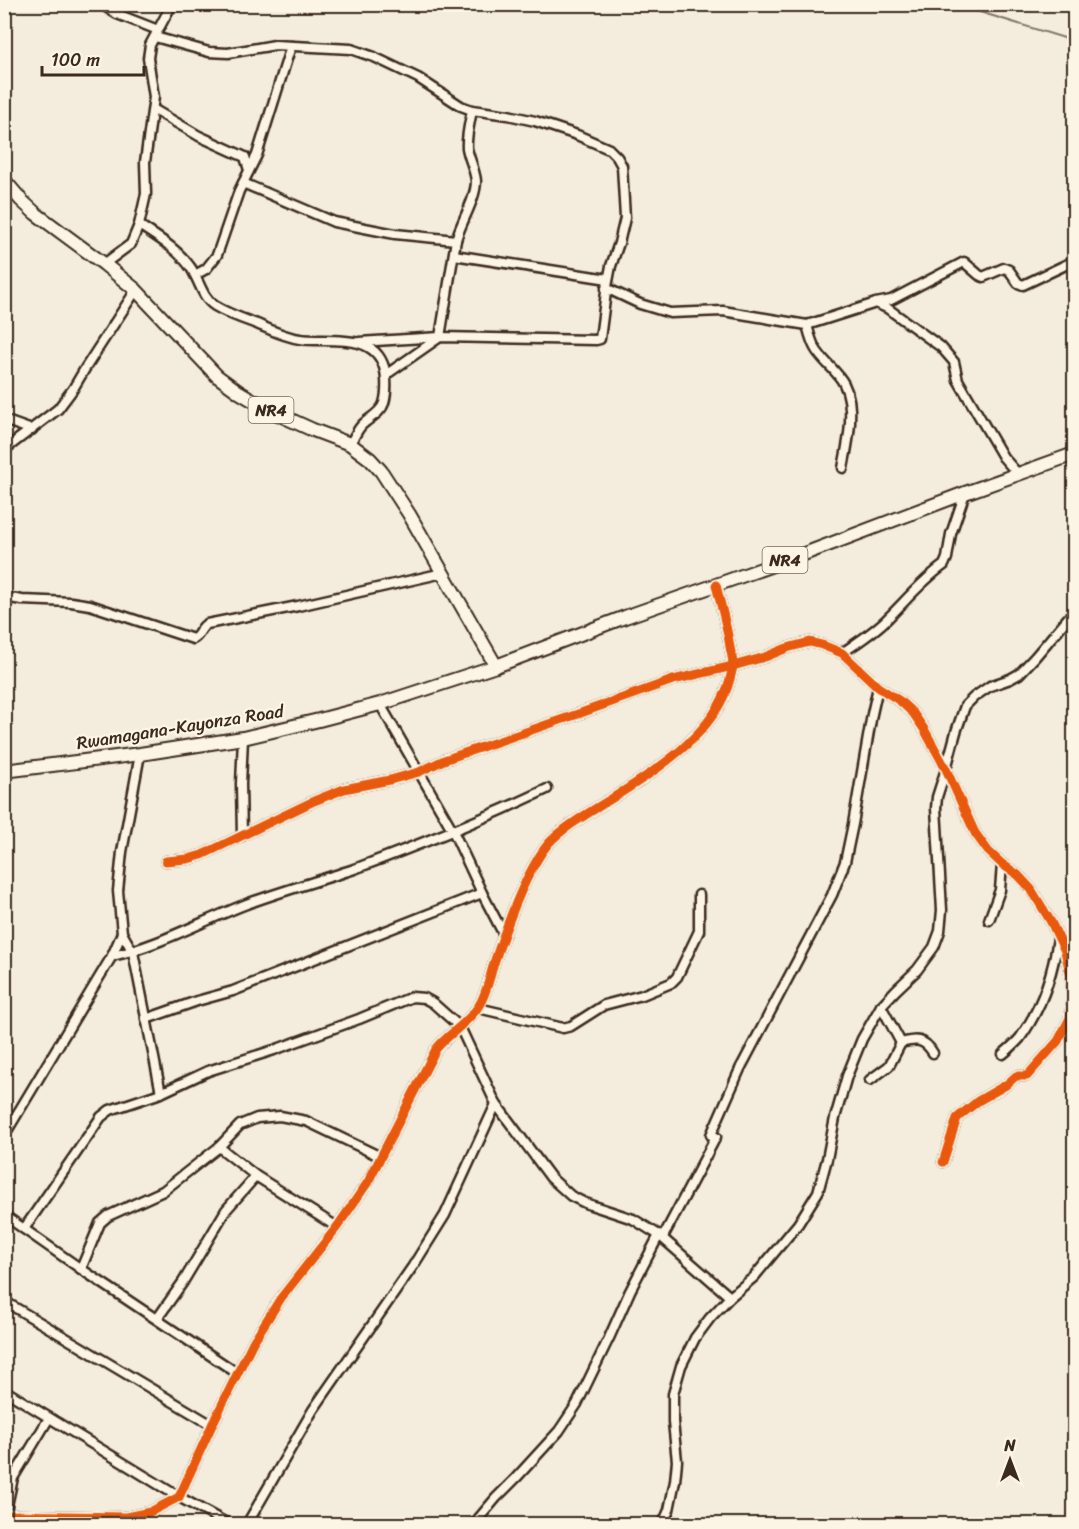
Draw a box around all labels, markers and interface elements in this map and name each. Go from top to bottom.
scale bar [42,39,144,77]
text: 100 m [51,44,100,76]
road number: NR4 [248,397,294,423]
road number: NR4 [762,547,808,573]
street label: Rwamagana-Kayonza Road [74,695,287,759]
north arrow [980,1430,1040,1490]
text: N [1003,1431,1016,1460]

